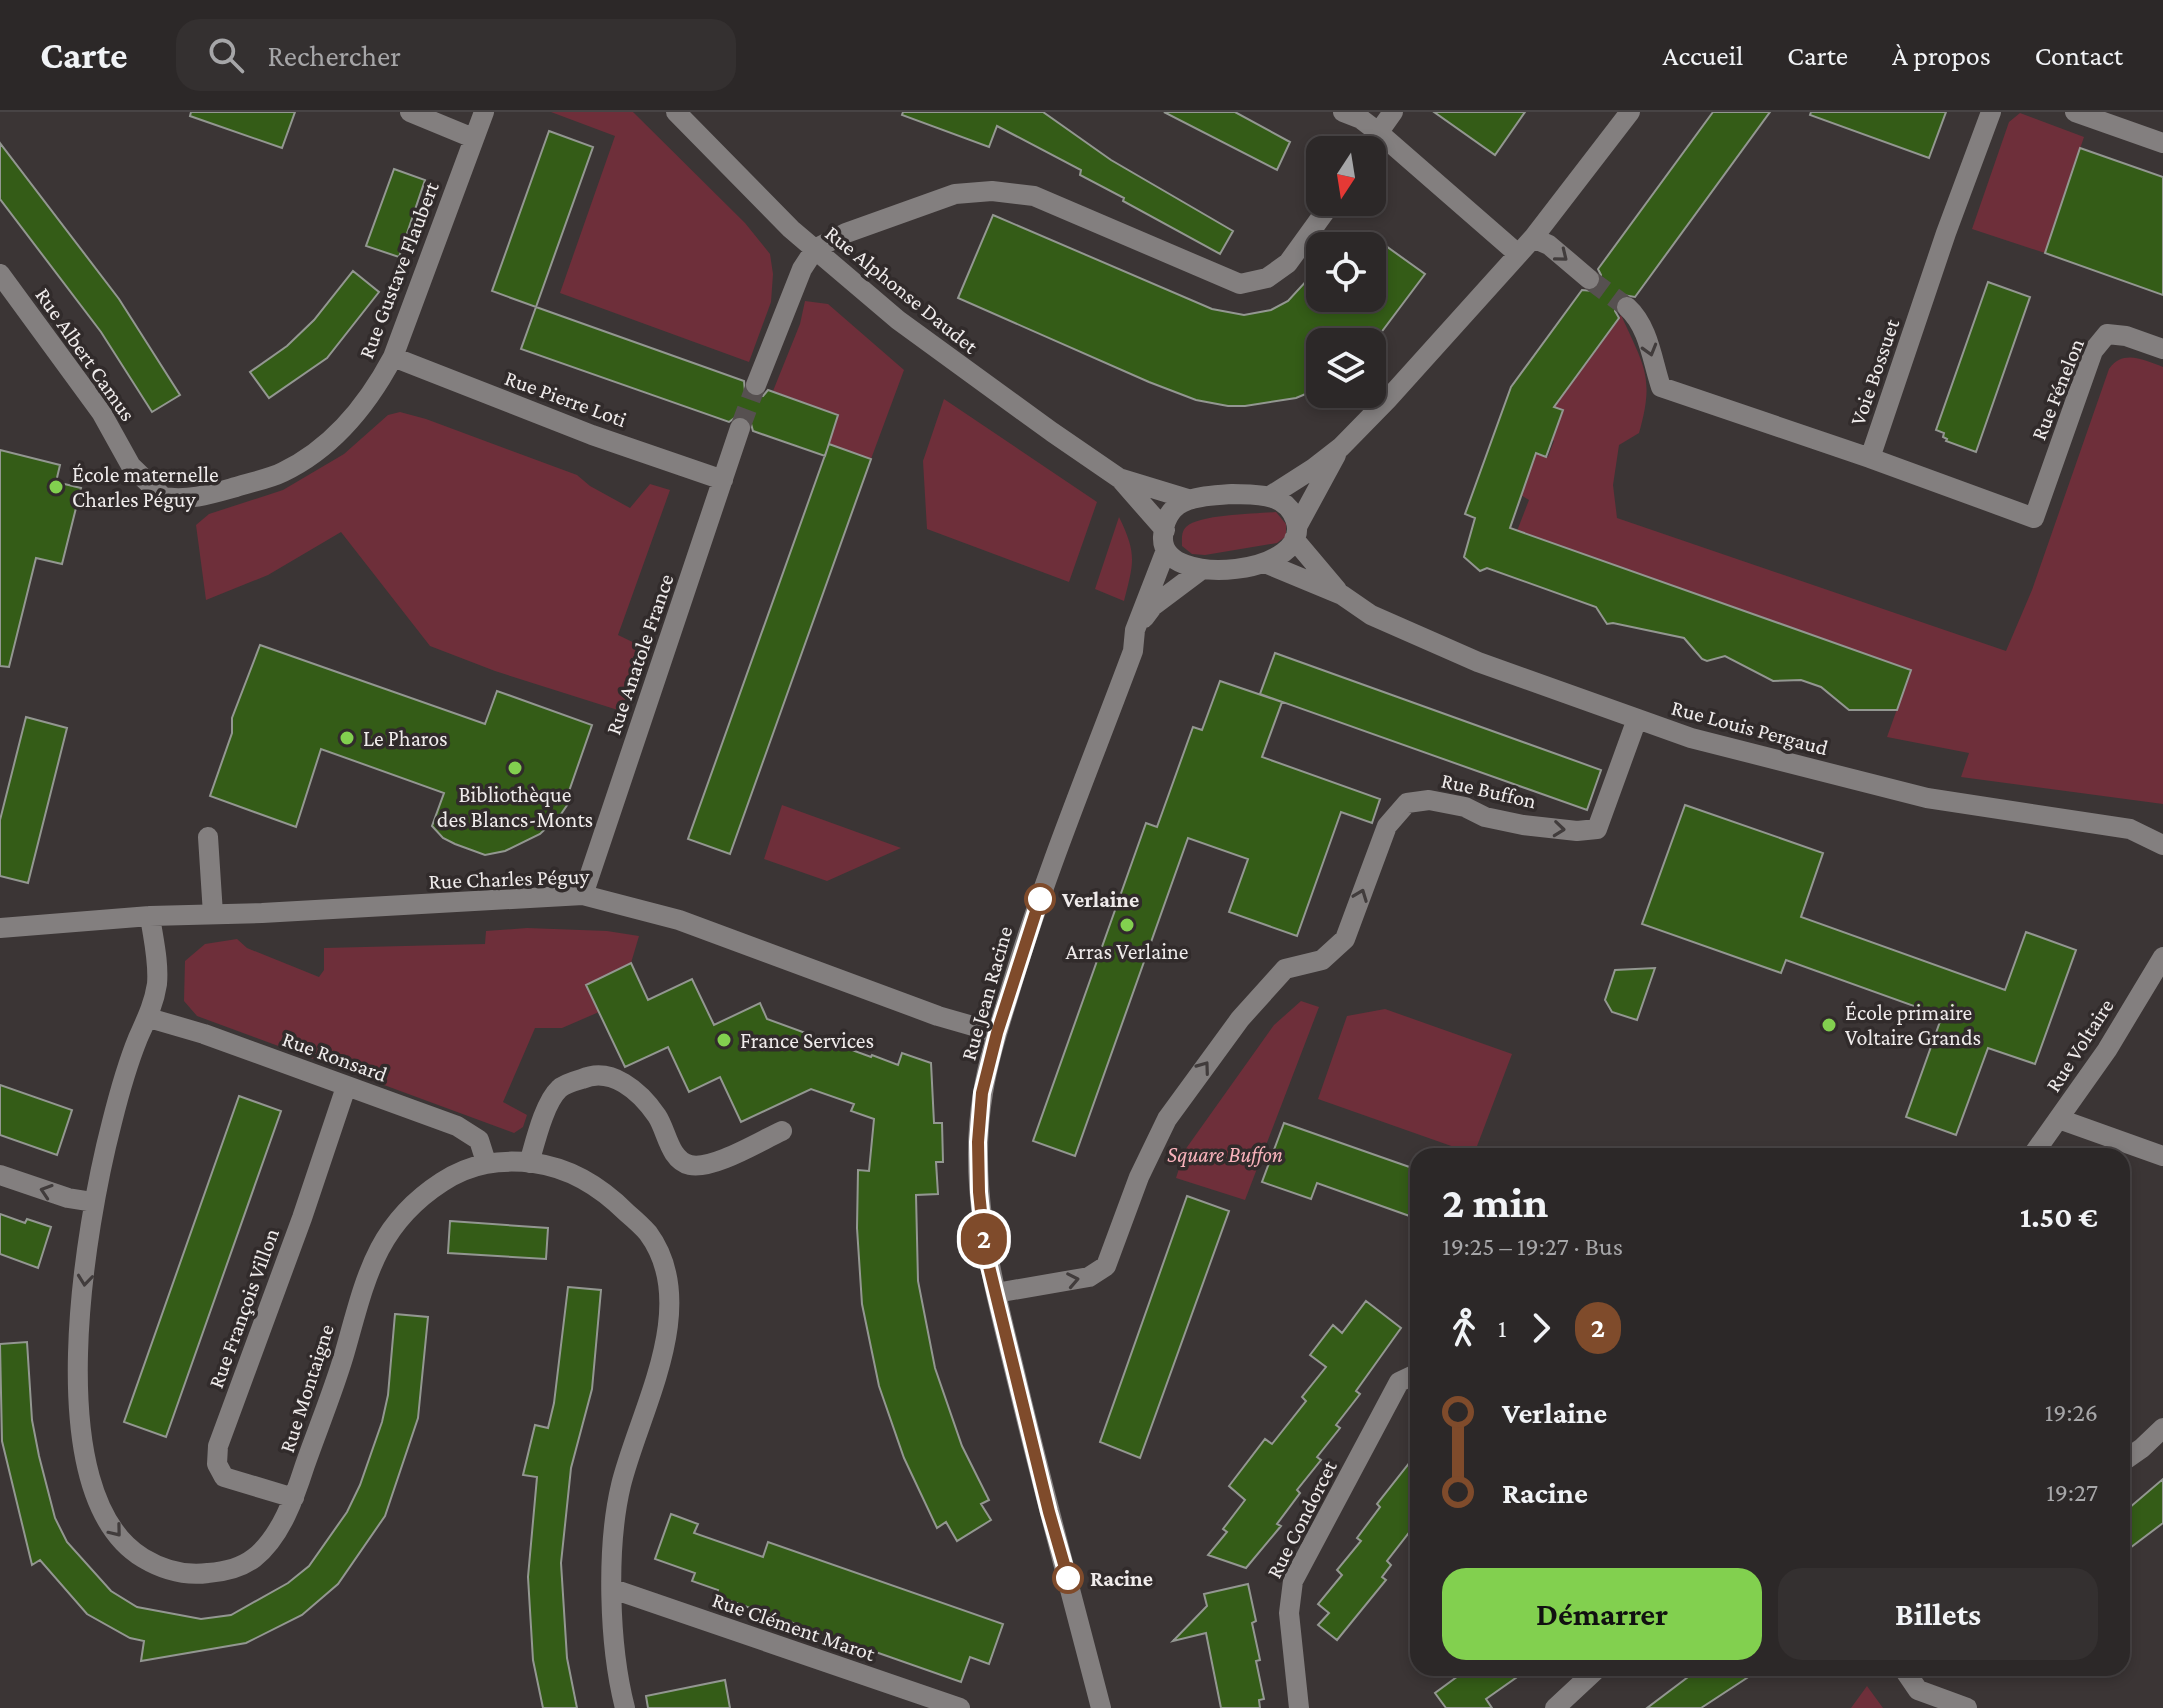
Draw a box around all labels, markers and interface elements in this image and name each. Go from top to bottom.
search box [176,19,736,91]
icon: search [204,33,248,77]
text: Carte [40,34,128,76]
text: Rechercher [268,39,401,72]
text: Accueil [1663,40,1743,71]
text: Carte [1787,40,1848,71]
text: À propos [1892,40,1991,71]
text: Contact [2035,40,2123,71]
north arrow [1306,136,1386,216]
map controls [1306,136,1386,408]
street label: Rue Gustave Flaubert [353,178,444,362]
street label: Rue Alphonse Daudet [820,220,984,359]
button: locate [1306,232,1386,312]
one-way arrow [1553,246,1568,261]
street label: Rue Albert Camus [30,283,141,426]
street label: Voie Bossuet [1845,315,1905,429]
button: layers [1306,328,1386,408]
street label: Rue Fénelon [2026,335,2089,444]
one-way arrow [1640,342,1657,356]
street label: Rue Pierre Loti [502,365,630,432]
place label: École maternelle Charles Péguy [72,462,219,512]
marker: École maternelle Charles Péguy [47,478,65,496]
street label: Rue Anatole France [600,571,679,738]
street label: Rue Louis Pergaud [1669,695,1831,761]
place label: Le Pharos [363,726,448,751]
marker: Le Pharos [338,729,356,747]
marker: Bibliothèque des Blancs-Monts [506,759,524,777]
street label: Rue Buffon [1439,767,1539,814]
place label: Bibliothèque des Blancs-Monts [437,782,593,832]
one-way arrow [1553,821,1566,838]
street label: Rue Charles Péguy [428,863,591,894]
marker: Verlaine [1025,884,1055,914]
place label: Verlaine [1061,887,1139,912]
one-way arrow [1351,889,1368,903]
marker: Arras Verlaine [1118,916,1136,934]
street label: Rue Jean Racine [955,923,1018,1063]
place label: Arras Verlaine [1066,939,1188,964]
street label: Rue Voltaire [2040,994,2119,1096]
place label: École primaire Voltaire Grands [1845,1000,1981,1050]
marker: École primaire Voltaire Grands [1820,1016,1838,1034]
street label: Rue Ronsard [279,1026,391,1087]
place label: France Services [740,1028,874,1053]
marker: France Services [715,1031,733,1049]
one-way arrow [1195,1061,1209,1075]
park label: Square Buffon [1167,1142,1283,1167]
text: 2 min [1442,1178,1548,1226]
one-way arrow [40,1184,54,1200]
text: 1.50 € [2020,1200,2098,1233]
line badge: 2 [958,1213,1010,1265]
text: 2 [977,1223,991,1254]
street label: Rue François Villon [203,1225,284,1391]
text: 19:25 – 19:27 · Bus [1442,1232,1623,1261]
one-way arrow [1066,1272,1079,1289]
one-way arrow [76,1274,93,1287]
icon: walk [1442,1306,1486,1350]
icon: forward [1519,1306,1563,1350]
text: 2 [1591,1312,1605,1343]
text: 1 [1498,1314,1507,1343]
street label: Rue Montaigne [274,1321,339,1456]
text: Verlaine [1502,1396,1607,1429]
text: 19:26 [2045,1398,2098,1427]
street label: Rue Condorcet [1261,1456,1342,1582]
text: Racine [1502,1476,1588,1509]
text: 19:27 [2046,1478,2098,1507]
one-way arrow [106,1522,121,1536]
marker: Racine [1053,1563,1083,1593]
place label: Racine [1090,1566,1153,1591]
button: Démarrer [1442,1568,1762,1660]
button: Billets [1778,1568,2098,1660]
street label: Rue Clément Marot [709,1587,879,1666]

